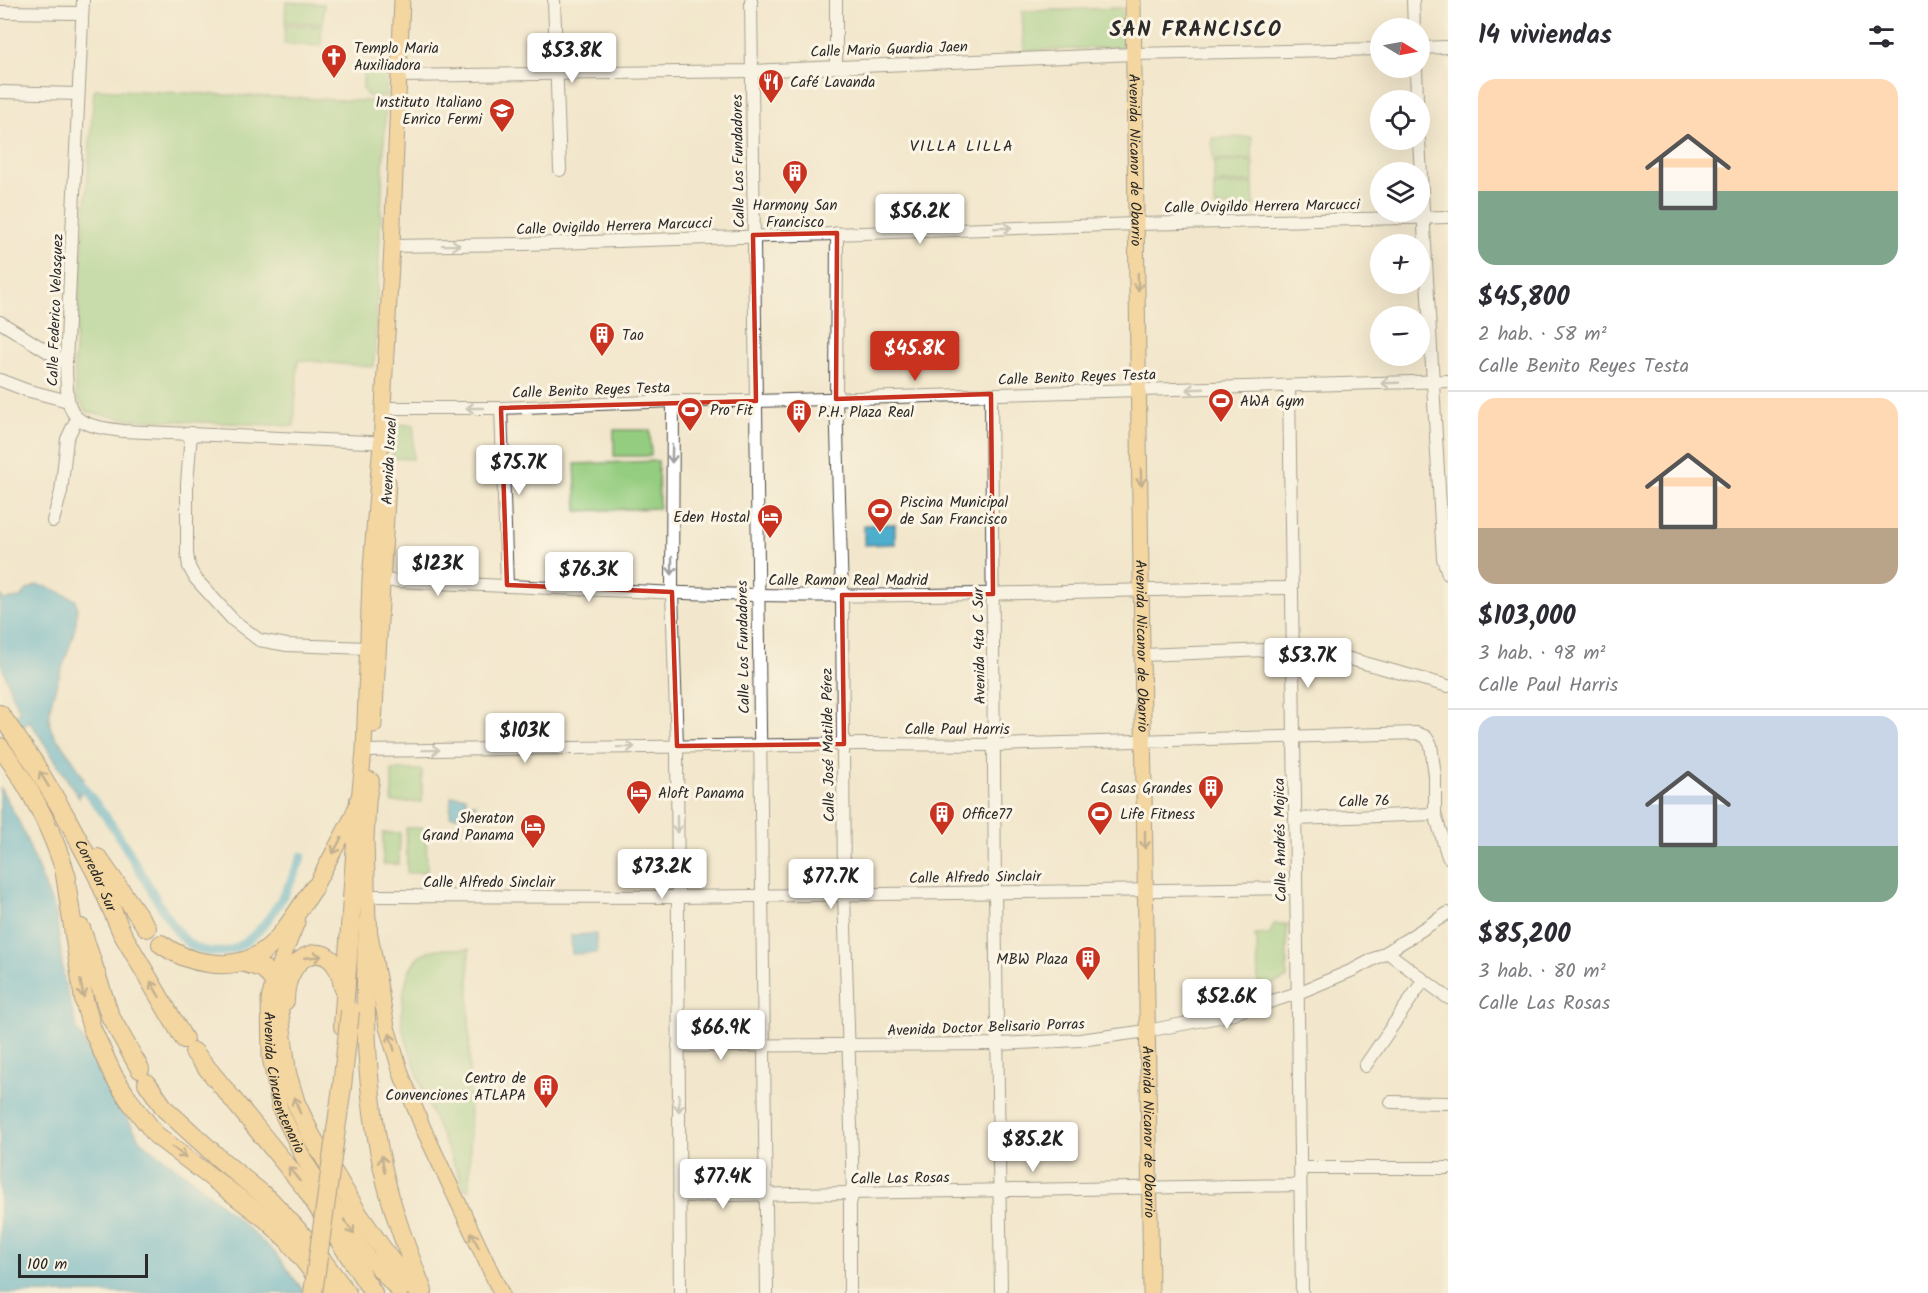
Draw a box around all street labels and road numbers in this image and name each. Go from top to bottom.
street label: Calle Mario Guardia Jaen [810,35,968,65]
street label: Avenida Nicanor de Obarrio [1121,74,1147,247]
street label: Calle Los Fundadores [726,93,752,228]
street label: Calle Ovigildo Herrera Marcucci [1164,193,1362,221]
street label: Calle Ovigildo Herrera Marcucci [516,212,714,242]
street label: Calle Federico Velasquez [41,233,71,387]
street label: Calle Benito Reyes Testa [998,363,1157,393]
street label: Calle Benito Reyes Testa [512,376,671,406]
street label: Avenida Israel [376,416,404,506]
street label: Avenida Nicanor de Obarrio [1128,560,1154,732]
street label: Calle Ramon Real Madrid [768,569,928,593]
street label: Calle Los Fundadores [731,579,757,714]
street label: Avenida 4ta C Sur [967,586,993,704]
street label: Calle José Matilde Pérez [816,667,842,822]
street label: Calle Paul Harris [904,718,1010,742]
street label: Calle Andrés Mojica [1268,778,1294,902]
street label: Calle 76 [1338,789,1390,815]
street label: Corredor Sur [67,835,123,917]
street label: Calle Alfredo Sinclair [909,865,1042,891]
street label: Calle Alfredo Sinclair [423,871,556,895]
street label: Avenida Cincuentenario [256,1011,311,1158]
street label: Avenida Doctor Belisario Porras [887,1013,1086,1043]
street label: Avenida Nicanor de Obarrio [1135,1046,1161,1218]
street label: Calle Las Rosas [850,1166,950,1192]

